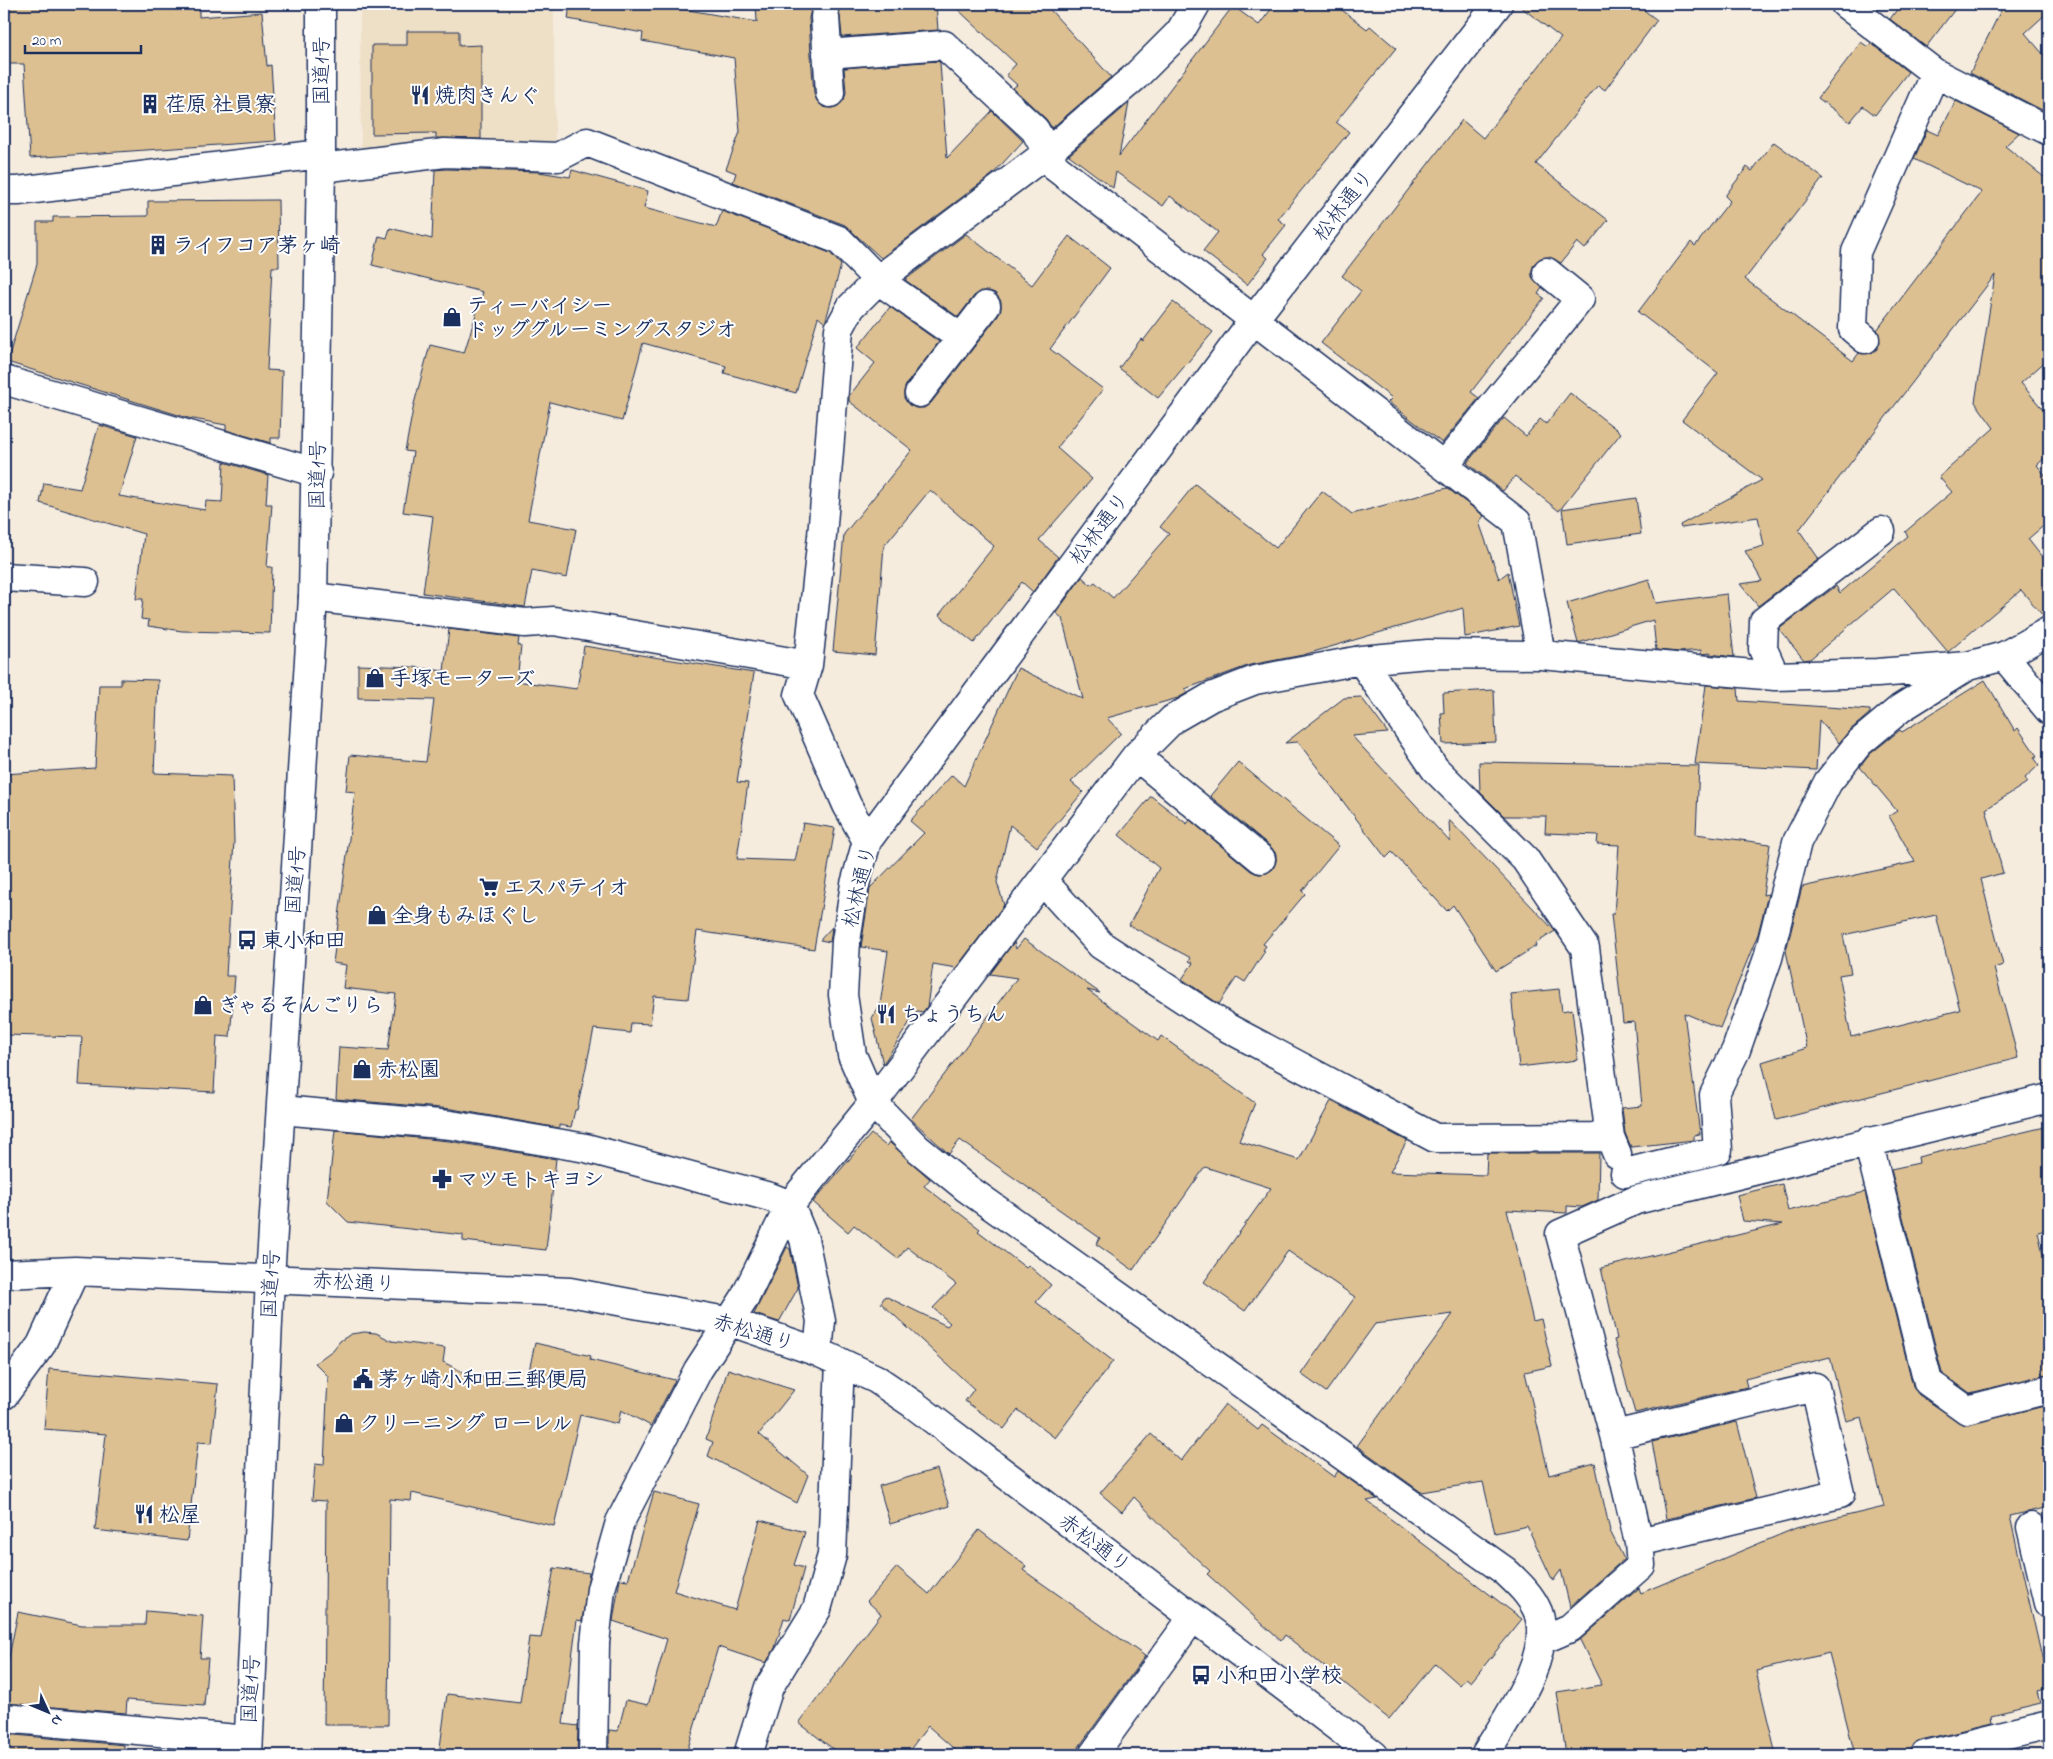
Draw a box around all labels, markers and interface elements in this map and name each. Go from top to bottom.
scale bar [25,22,141,54]
text: 20 m [32,30,62,52]
street label: 国道1号 [308,36,338,106]
place label: 焼肉きんぐ [435,82,540,112]
restaurant icon: 焼肉きんぐ [409,84,431,106]
place label: 荏原 社員寮 [165,91,275,121]
building icon: 荏原 社員寮 [139,93,161,115]
street label: 松林通り [1307,164,1382,249]
place label: ライフコア茅ヶ崎 [173,232,341,262]
building icon: ライフコア茅ヶ崎 [147,234,169,256]
place label: ティーバイシー ドッググルーミングスタジオ [467,292,737,346]
shop icon: ティーバイシー ドッググルーミングスタジオ [441,306,463,328]
street label: 国道1号 [303,440,335,510]
street label: 松林通り [1063,487,1138,572]
place label: 手塚モーターズ [390,665,535,695]
shop icon: 手塚モーターズ [364,667,386,689]
street label: 松林通り [836,842,886,931]
street label: 国道1号 [280,844,314,916]
place label: エスパテイオ [504,874,630,904]
supermarket icon: エスパテイオ [478,876,500,898]
place label: 全身もみほぐし [392,902,539,932]
shop icon: 全身もみほぐし [366,904,388,926]
place label: 東小和田 [262,927,346,957]
bus stop icon: 東小和田 [236,929,258,951]
place label: ぎゃるそんごりら [218,992,384,1022]
shop icon: ぎゃるそんごりら [192,994,214,1016]
place label: ちょうちん [901,1001,1006,1031]
restaurant icon: ちょうちん [875,1003,897,1025]
place label: 赤松園 [377,1056,440,1086]
shop icon: 赤松園 [351,1058,373,1080]
place label: マツモトキヨシ [457,1166,604,1196]
pharmacy icon: マツモトキヨシ [431,1168,453,1190]
street label: 国道1号 [255,1249,289,1320]
street label: 赤松通り [311,1267,397,1301]
street label: 赤松通り [709,1307,798,1361]
place label: 茅ヶ崎小和田三郵便局 [378,1366,588,1396]
public building icon: 茅ヶ崎小和田三郵便局 [352,1368,374,1390]
place label: クリーニング ローレル [359,1410,573,1440]
shop icon: クリーニング ローレル [333,1412,355,1434]
place label: 松屋 [159,1501,201,1531]
restaurant icon: 松屋 [133,1503,155,1525]
street label: 赤松通り [1051,1507,1136,1582]
street label: 国道1号 [235,1654,269,1725]
place label: 小和田小学校 [1216,1662,1342,1692]
bus stop icon: 小和田小学校 [1190,1664,1212,1686]
north arrow [22,1686,72,1736]
text: N [45,1709,67,1731]

